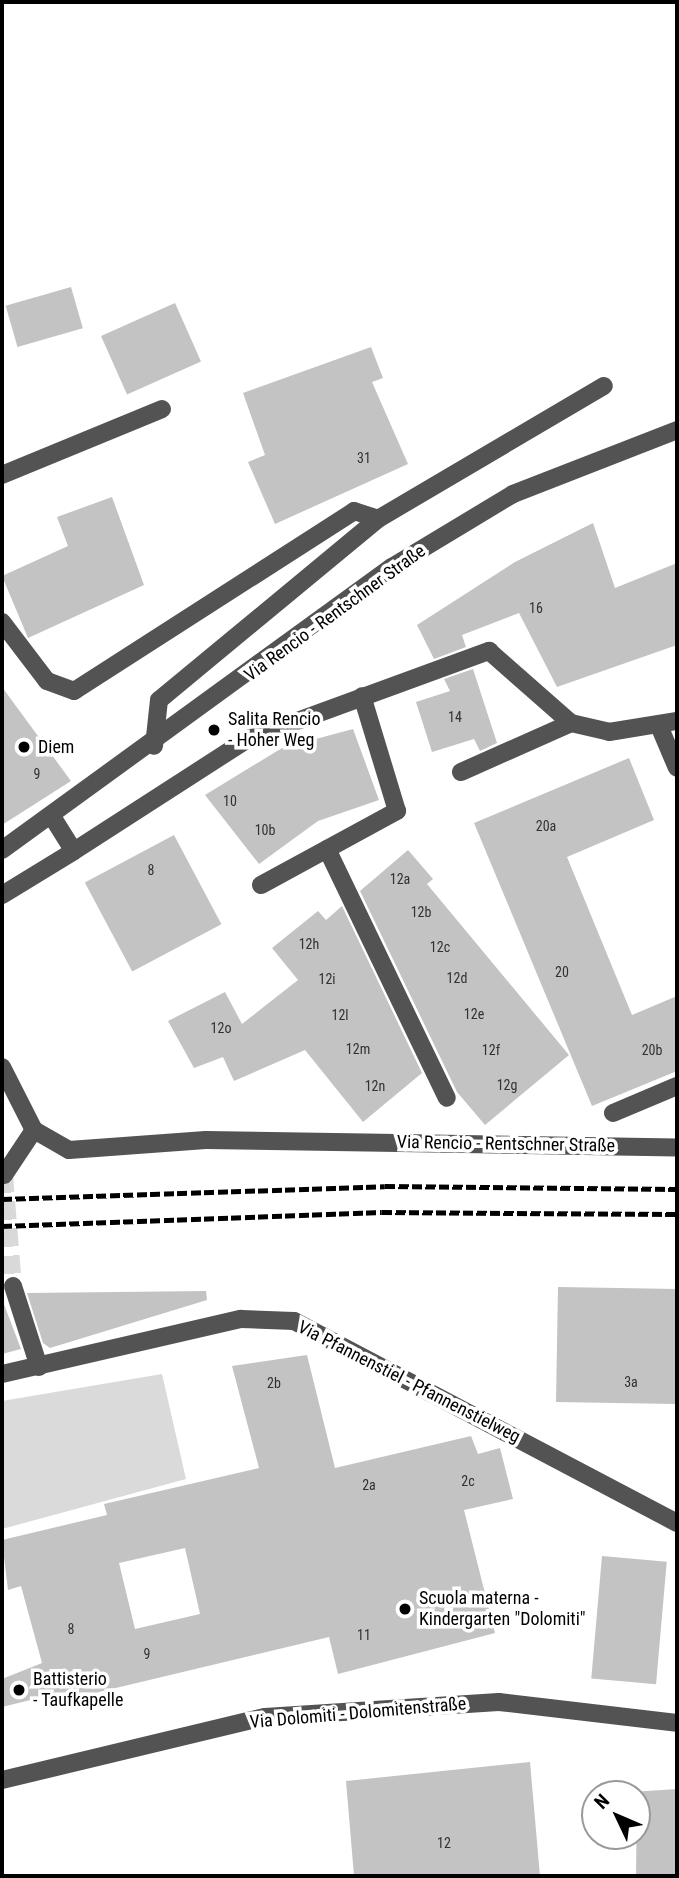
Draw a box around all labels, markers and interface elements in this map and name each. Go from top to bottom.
house number: 31 [357,450,371,466]
street label: Via Rencio - Rentschner Straße [240,540,430,686]
house number: 16 [529,600,543,616]
place label: Salita Rencio - Hoher Weg [228,709,320,752]
house number: 14 [448,709,462,725]
marker: Salita Rencio - Hoher Weg [206,722,222,738]
place label: Diem [38,736,74,758]
marker: Diem [16,739,32,755]
house number: 9 [34,766,40,782]
house number: 10 [223,793,237,809]
house number: 20a [536,818,556,834]
house number: 10b [255,822,275,838]
house number: 8 [148,862,154,878]
house number: 12a [390,871,410,887]
house number: 12b [411,904,431,920]
house number: 12h [299,936,319,952]
house number: 12c [430,939,450,955]
house number: 20 [555,964,569,980]
house number: 12d [447,970,467,986]
house number: 12i [318,971,336,987]
house number: 12e [464,1006,484,1022]
house number: 12l [331,1007,349,1023]
house number: 12o [211,1020,231,1036]
house number: 12m [346,1041,370,1057]
house number: 12f [482,1042,500,1058]
house number: 20b [642,1042,662,1058]
house number: 12g [497,1077,517,1093]
house number: 12n [365,1078,385,1094]
street label: Via Rencio - Rentschner Straße [397,1131,615,1157]
street label: Via Pfannenstiel - Pfannenstielweg [294,1316,524,1448]
house number: 3a [624,1374,638,1390]
house number: 2b [267,1375,281,1391]
house number: 2c [461,1473,475,1489]
house number: 2a [362,1477,376,1493]
place label: Scuola materna - Kindergarten "Dolomiti" [419,1588,586,1630]
marker: Scuola materna - Kindergarten "Dolomiti" [397,1601,413,1617]
house number: 8 [68,1621,74,1637]
house number: 11 [357,1627,371,1643]
house number: 9 [144,1646,150,1662]
place label: Battisterio - Taufkapelle [33,1669,124,1712]
marker: Battisterio - Taufkapelle [11,1682,27,1698]
street label: Via Dolomiti - Dolomitenstraße [249,1693,467,1733]
north arrow [581,1780,651,1850]
text: N [590,1789,614,1814]
house number: 12 [437,1835,451,1851]

